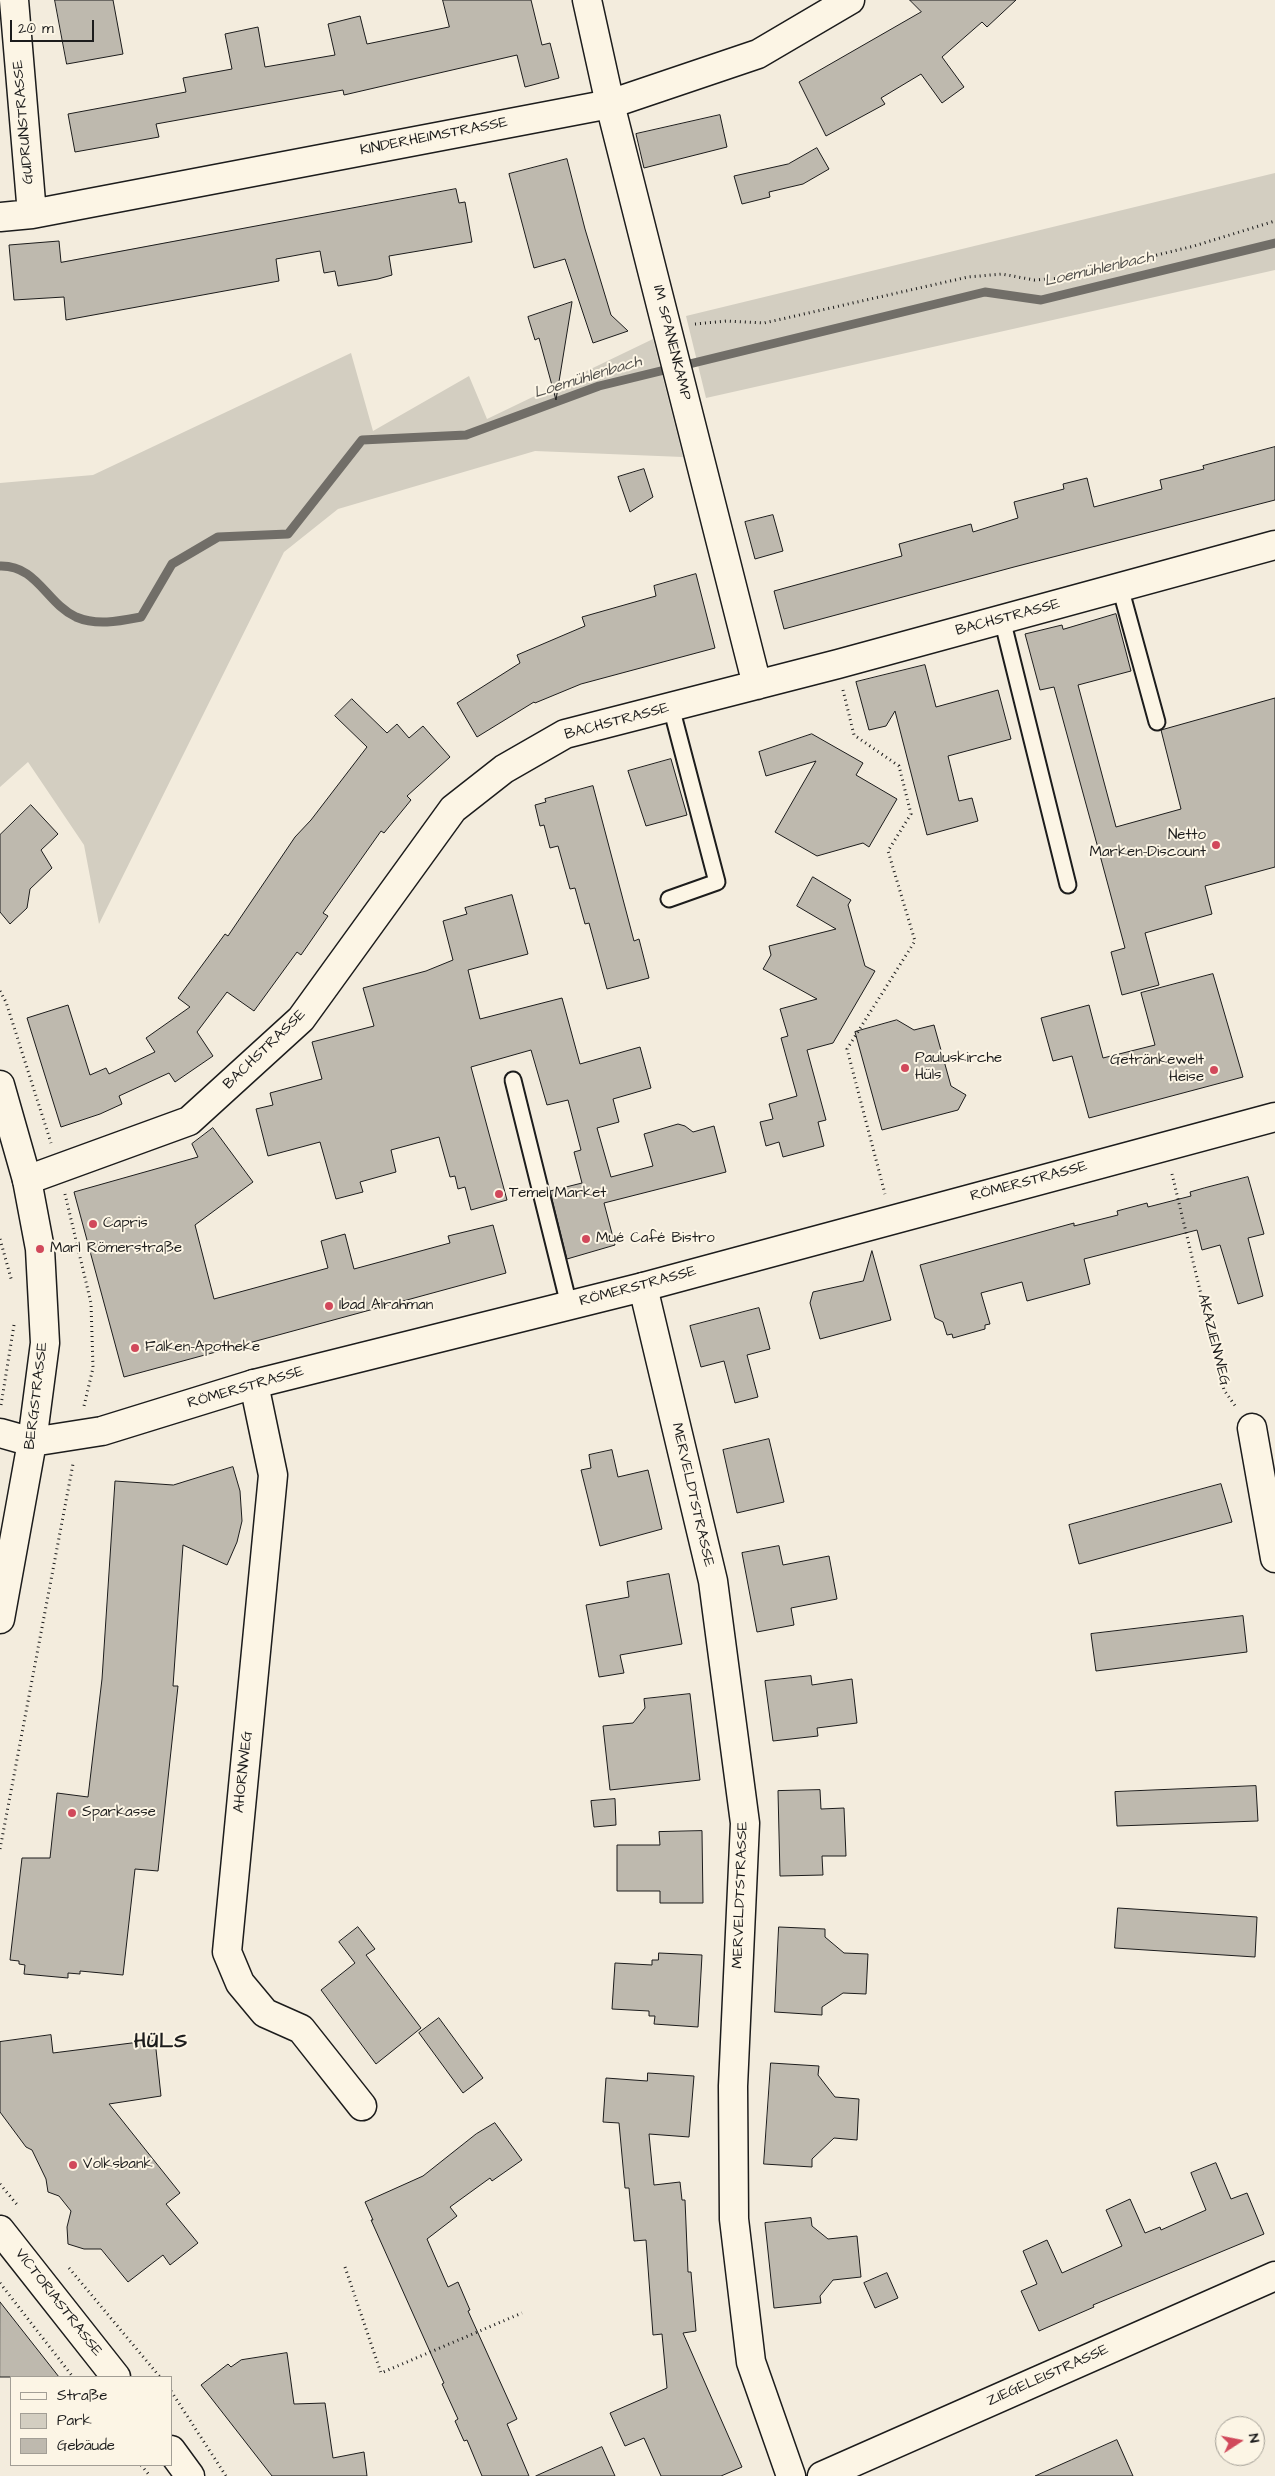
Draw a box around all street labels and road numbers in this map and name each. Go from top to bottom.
street label: GUDRUNSTRASSE [10,59,38,185]
street label: KINDERHEIMSTRASSE [359,114,509,160]
street label: IM SPANENKAMP [648,284,694,402]
street label: BACHSTRASSE [954,595,1062,641]
street label: BACHSTRASSE [563,699,671,745]
street label: BACHSTRASSE [220,1006,310,1094]
street label: RÖMERSTRASSE [969,1158,1089,1206]
street label: RÖMERSTRASSE [578,1263,698,1311]
street label: AKAZIENWEG [1193,1292,1233,1388]
street label: BERGSTRASSE [21,1341,53,1451]
street label: RÖMERSTRASSE [186,1363,306,1413]
street label: MERVELDTSTRASSE [667,1421,717,1569]
street label: AHORNWEG [231,1730,257,1814]
street label: MERVELDTSTRASSE [729,1821,753,1969]
street label: VICTORIASTRASSE [10,2246,106,2360]
street label: ZIEGELEISTRASSE [984,2341,1112,2411]

